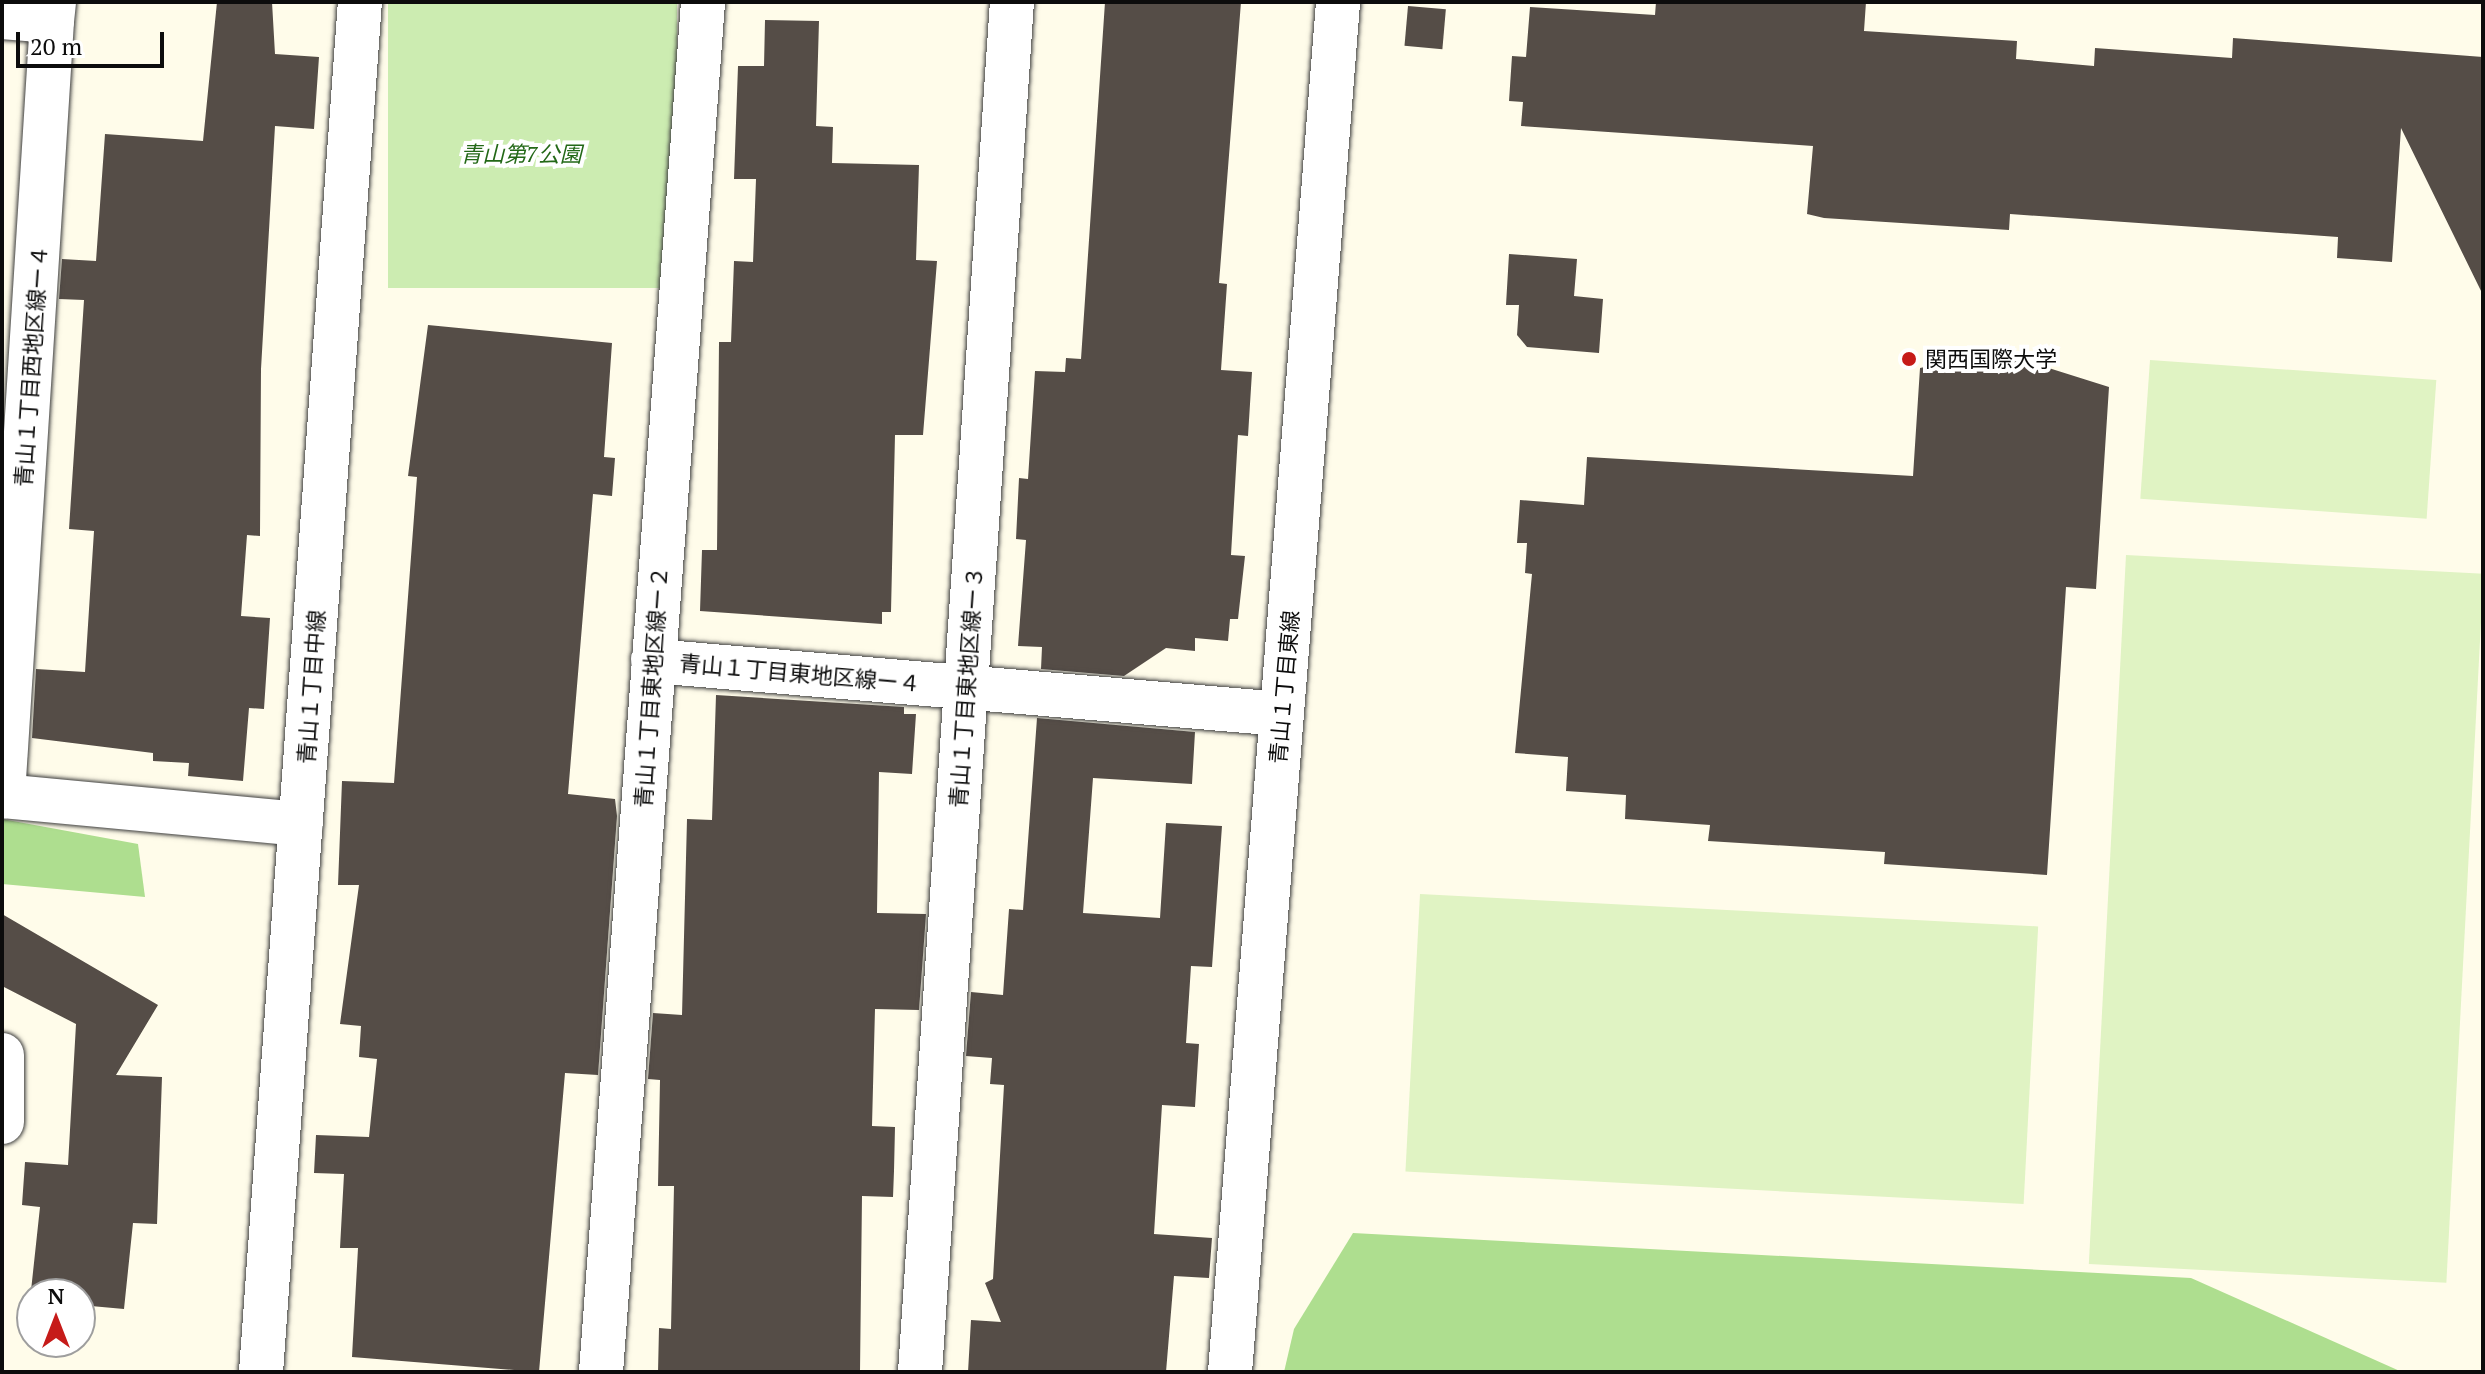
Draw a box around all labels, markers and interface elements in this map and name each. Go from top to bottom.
scale bar [20,16,168,66]
text: 20 m [30,30,82,62]
park label: 青山第7公園 [460,141,582,167]
street label: 青山１丁目西地区線ー４ [9,244,53,488]
place label: 関西国際大学 [1925,346,2057,372]
marker: 関西国際大学 [1900,350,1918,368]
street label: 青山１丁目東地区線ー２ [629,565,673,809]
street label: 青山１丁目東地区線ー３ [944,565,988,809]
street label: 青山１丁目中線 [292,609,330,765]
street label: 青山１丁目東線 [1264,609,1304,765]
street label: 青山１丁目東地区線ー４ [678,649,922,697]
north arrow [16,1278,96,1358]
text: N [48,1281,64,1310]

